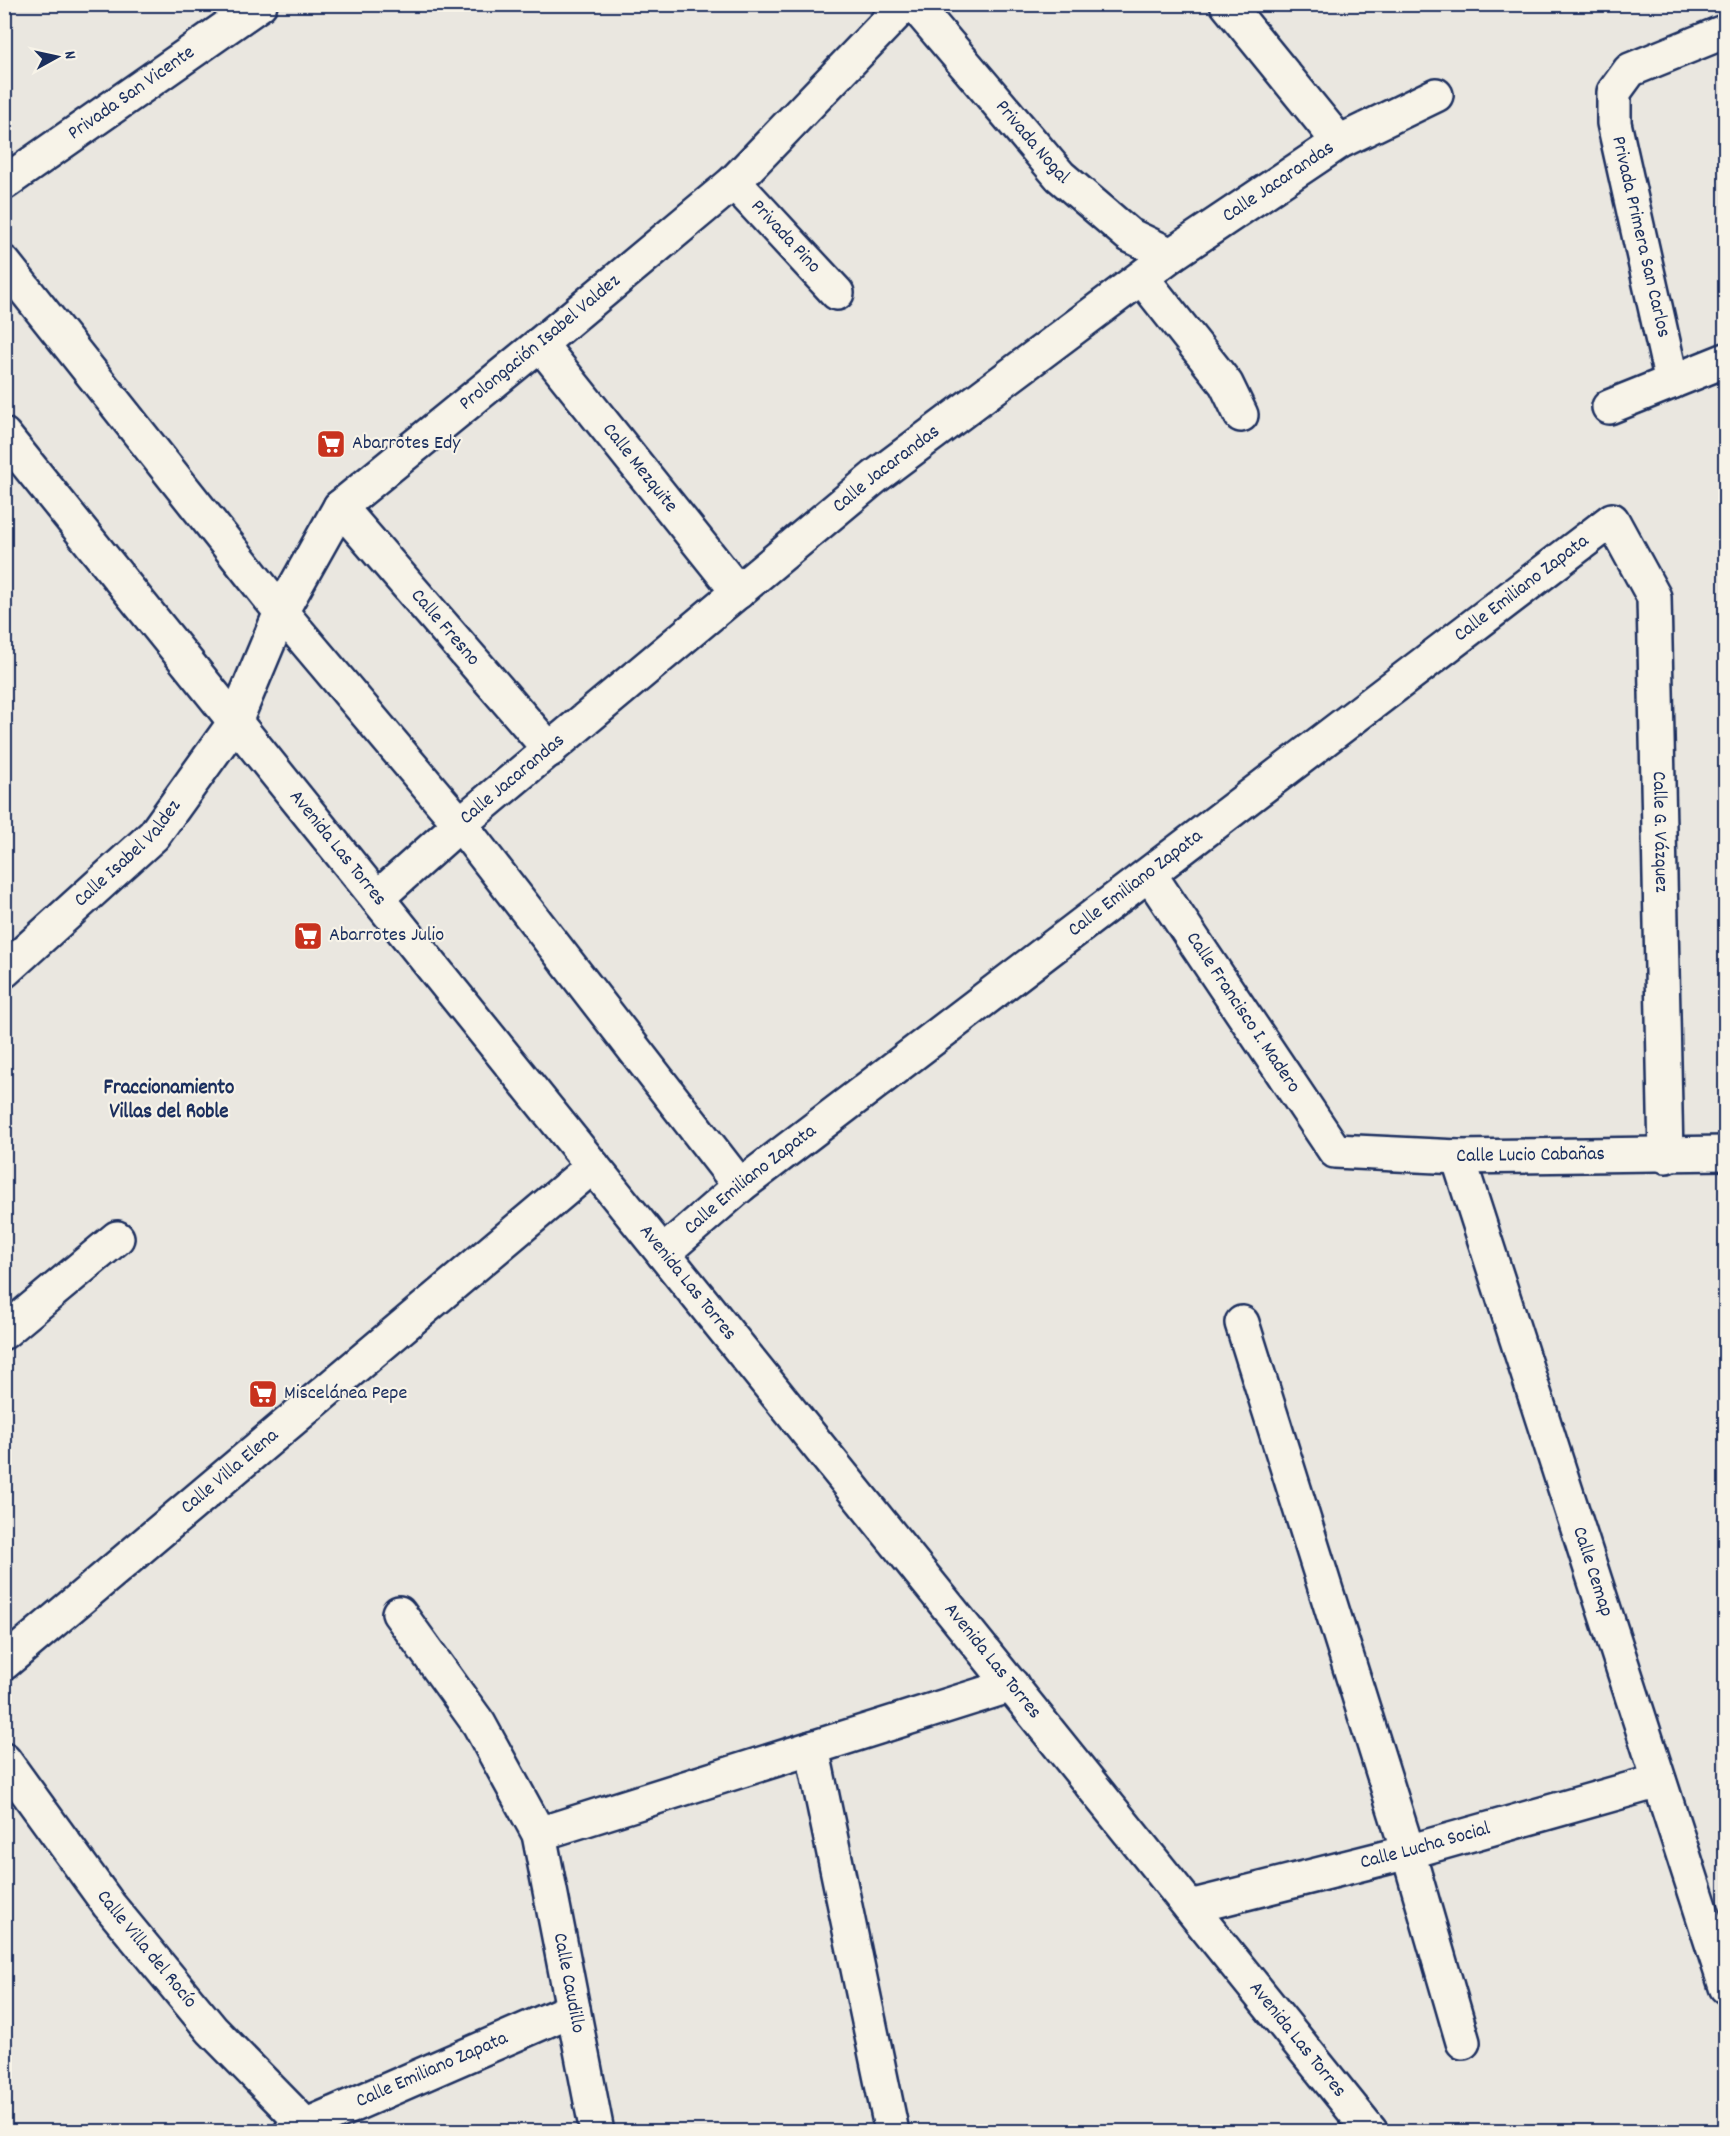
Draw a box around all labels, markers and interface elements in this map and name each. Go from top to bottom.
north arrow [27,27,87,87]
street label: Privada San Vicente [63,39,201,148]
text: N [57,50,81,61]
street label: Privada Nogal [988,94,1075,192]
street label: Privada Primera San Carlos [1603,133,1677,341]
street label: Calle Jacarandas [1217,135,1340,230]
street label: Privada Pino [743,194,827,280]
street label: Prolongación Isabel Valdez [454,268,627,418]
street label: Calle Mezquite [595,417,684,519]
street label: Calle Jacarandas [827,419,946,520]
supermarket icon: Abarrotes Edy [315,428,347,460]
place label: Abarrotes Edy [352,430,461,458]
street label: Calle Emiliano Zapata [1449,528,1596,649]
street label: Calle Fresno [403,583,486,673]
street label: Calle Jacarandas [454,728,571,832]
street label: Calle G. Vázquez [1644,771,1674,893]
street label: Avenida Las Torres [282,784,393,913]
street label: Calle Isabel Valdez [68,794,189,914]
street label: Calle Emiliano Zapata [1062,823,1209,944]
supermarket icon: Abarrotes Julio [292,920,324,952]
place label: Abarrotes Julio [329,922,444,950]
street label: Calle Francisco I. Madero [1178,927,1307,1099]
district label: Fraccionamiento Villas del Roble [104,1074,234,1128]
street label: Calle Emiliano Zapata [678,1118,823,1242]
street label: Calle Lucio Cabañas [1456,1141,1605,1171]
street label: Avenida Las Torres [632,1219,743,1347]
supermarket icon: Miscelánea Pepe [247,1378,279,1410]
place label: Miscelánea Pepe [284,1380,407,1408]
street label: Calle Villa Elena [175,1422,286,1522]
street label: Calle Cemap [1564,1523,1620,1621]
street label: Avenida Las Torres [937,1597,1048,1726]
street label: Calle Lucha Social [1357,1815,1494,1878]
street label: Calle Villa del Rocío [89,1885,203,2015]
street label: Calle Caudillo [545,1931,591,2036]
street label: Avenida Las Torres [1241,1976,1352,2104]
street label: Calle Emiliano Zapata [352,2025,513,2116]

